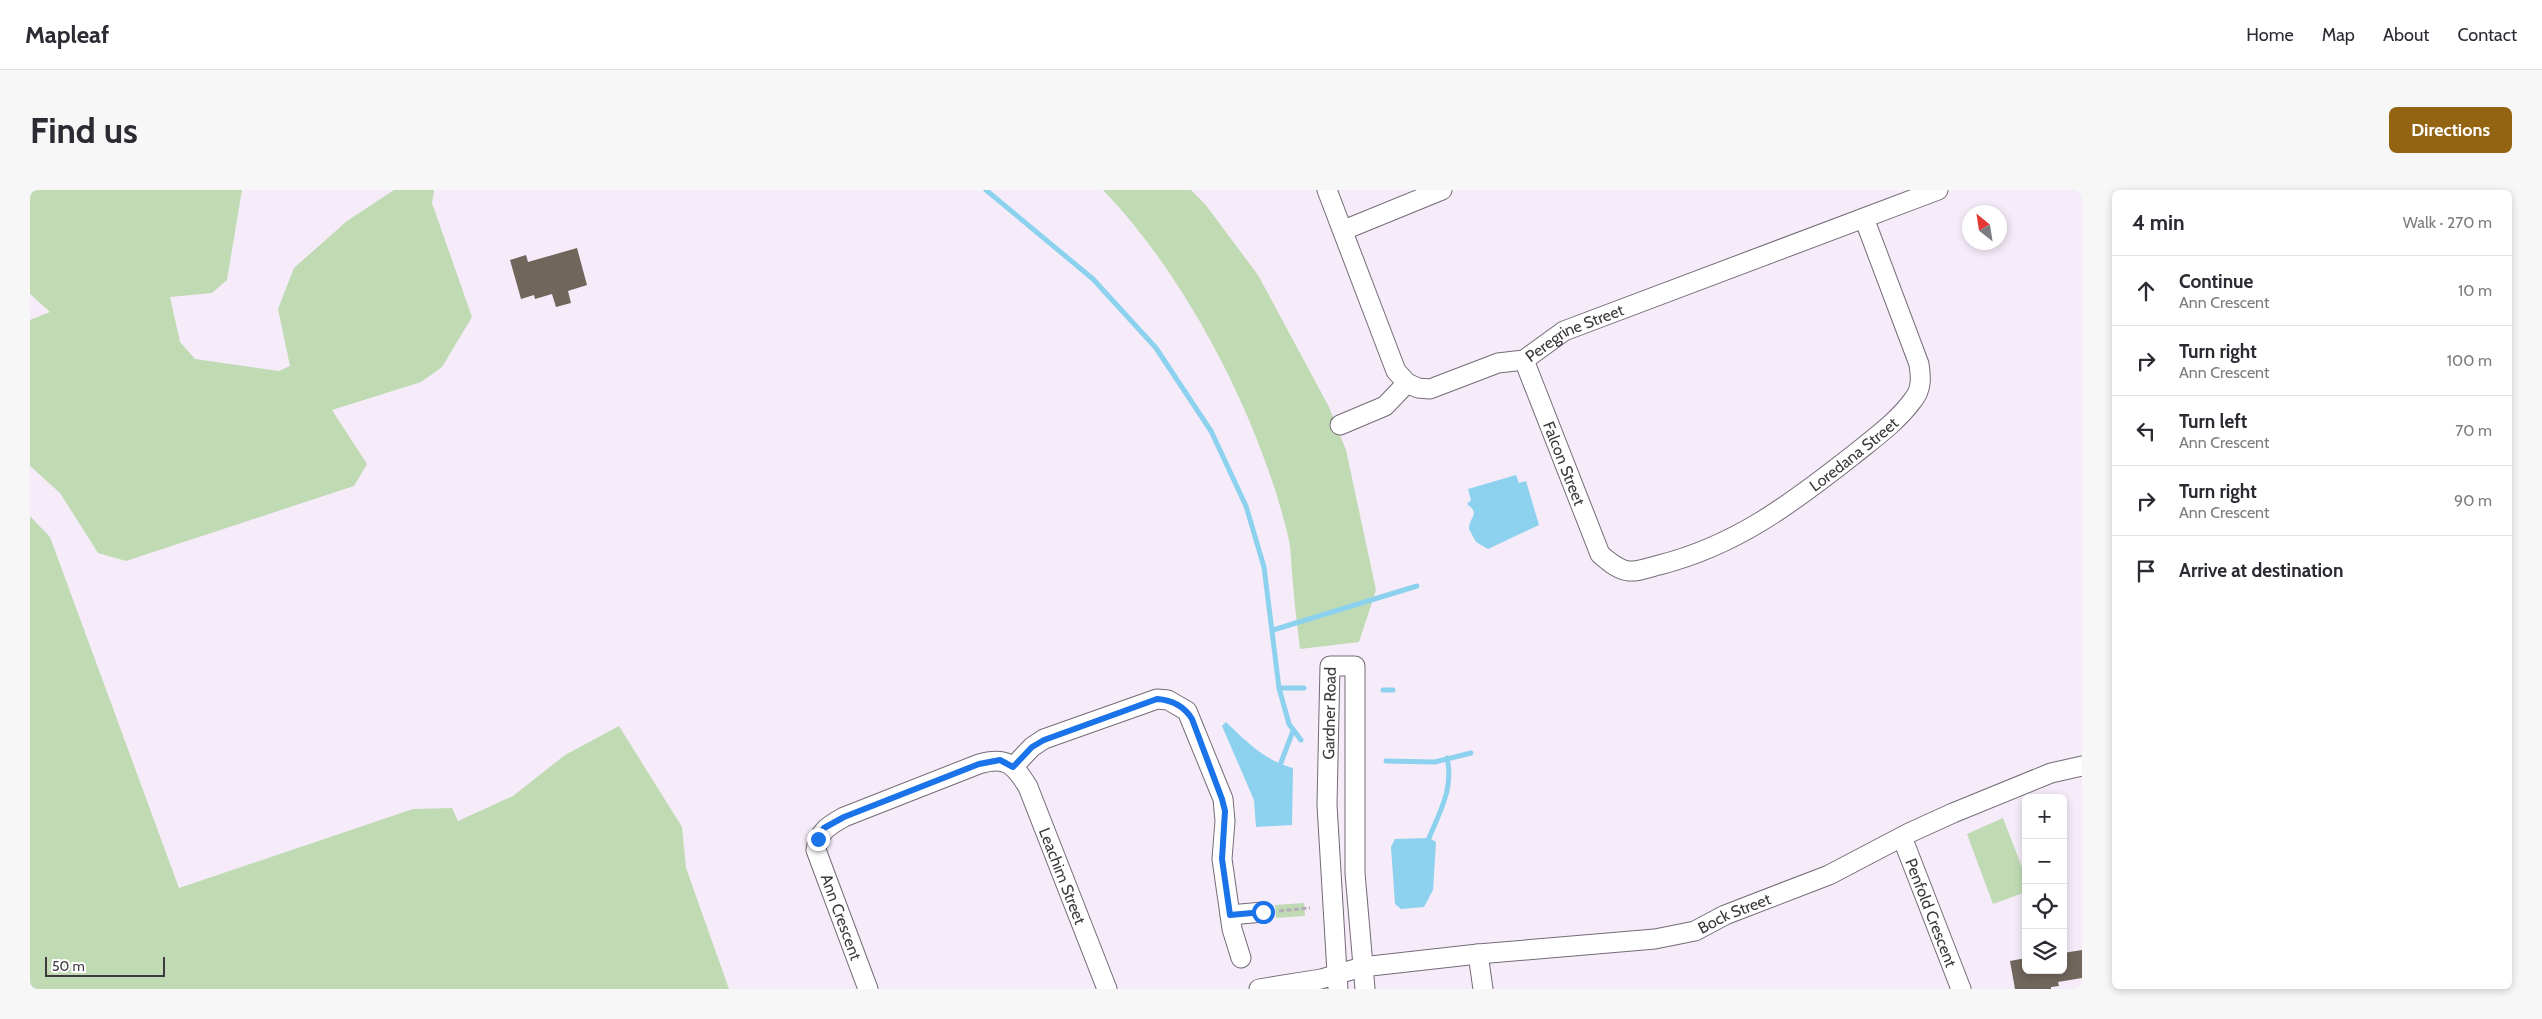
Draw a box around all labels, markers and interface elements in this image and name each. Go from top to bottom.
text: Mapleaf [25,20,109,49]
text: Home [2246,24,2294,46]
text: Map [2322,24,2355,46]
text: About [2383,24,2429,46]
text: Contact [2457,24,2517,46]
button: Directions [2389,107,2512,153]
text: Find us [30,109,138,152]
north arrow [1962,205,2007,250]
text: 4 min [2132,210,2185,235]
text: Walk · 270 m [2403,213,2492,232]
text: Continue [2179,270,2253,293]
icon: ahead [2132,277,2160,305]
text: 10 m [2458,281,2492,300]
text: Ann Crescent [2179,293,2269,312]
street label: Peregrine Street [1521,300,1627,366]
text: Turn right [2179,340,2257,363]
icon: right [2132,347,2160,375]
text: 100 m [2447,351,2492,370]
text: Ann Crescent [2179,363,2269,382]
text: Turn left [2179,410,2247,433]
street label: Loredana Street [1805,413,1902,495]
icon: left [2132,417,2160,445]
street label: Falcon Street [1539,419,1590,509]
text: 70 m [2455,421,2492,440]
text: Ann Crescent [2179,433,2269,452]
text: Turn right [2179,480,2257,503]
icon: right [2132,487,2160,515]
text: 90 m [2454,491,2492,510]
text: Ann Crescent [2179,503,2269,522]
icon: arrive [2132,557,2160,585]
text: Arrive at destination [2179,559,2343,582]
street label: Gardner Road [1318,667,1339,760]
map controls [2022,794,2067,974]
button: + [2022,794,2067,839]
street label: Leachim Street [1035,825,1090,927]
route end [807,828,830,851]
button: − [2022,839,2067,884]
street label: Penfold Crescent [1902,855,1961,970]
street label: Ann Crescent [817,871,866,963]
button: locate [2022,884,2067,929]
street label: Bock Street [1695,889,1774,937]
route start [1252,901,1275,924]
button: layers [2022,929,2067,974]
scale bar [45,954,165,977]
text: 50 m [52,957,85,975]

